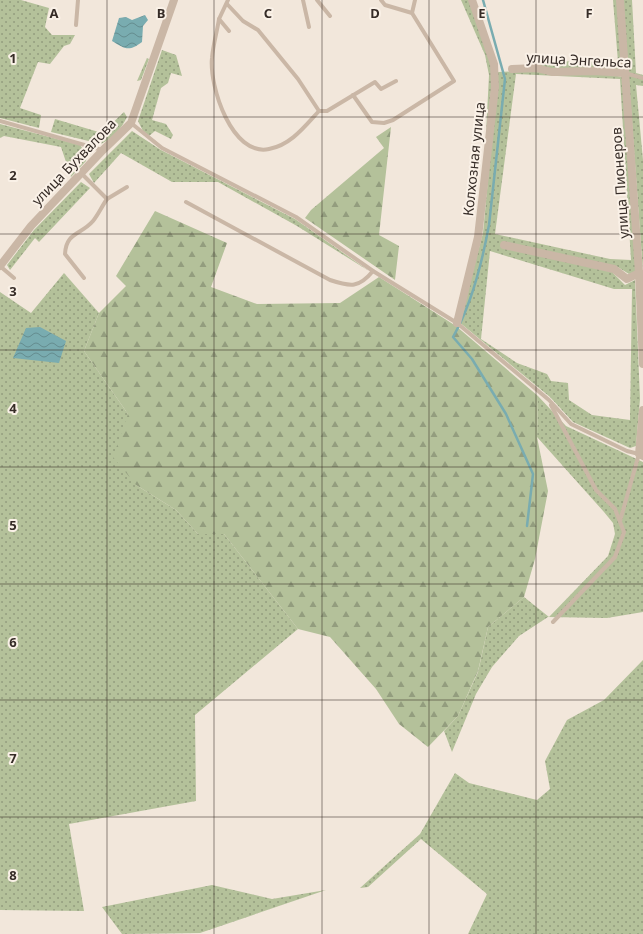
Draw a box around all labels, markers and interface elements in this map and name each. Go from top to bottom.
text: A [50,4,59,22]
text: B [157,4,165,22]
text: C [264,4,272,22]
text: D [370,4,380,22]
text: E [478,4,486,22]
text: F [585,4,593,22]
street label: улица Энгельса [526,47,632,72]
text: 1 [9,49,17,67]
street label: Колхозная улица [458,101,489,217]
street label: улица Бухвалова [27,114,120,209]
street label: улица Пионеров [606,127,633,239]
text: 2 [9,166,17,184]
text: 3 [9,282,17,300]
text: 4 [9,399,17,417]
text: 5 [9,516,17,534]
text: 6 [9,633,17,651]
text: 7 [9,749,17,767]
text: 8 [9,866,17,884]

